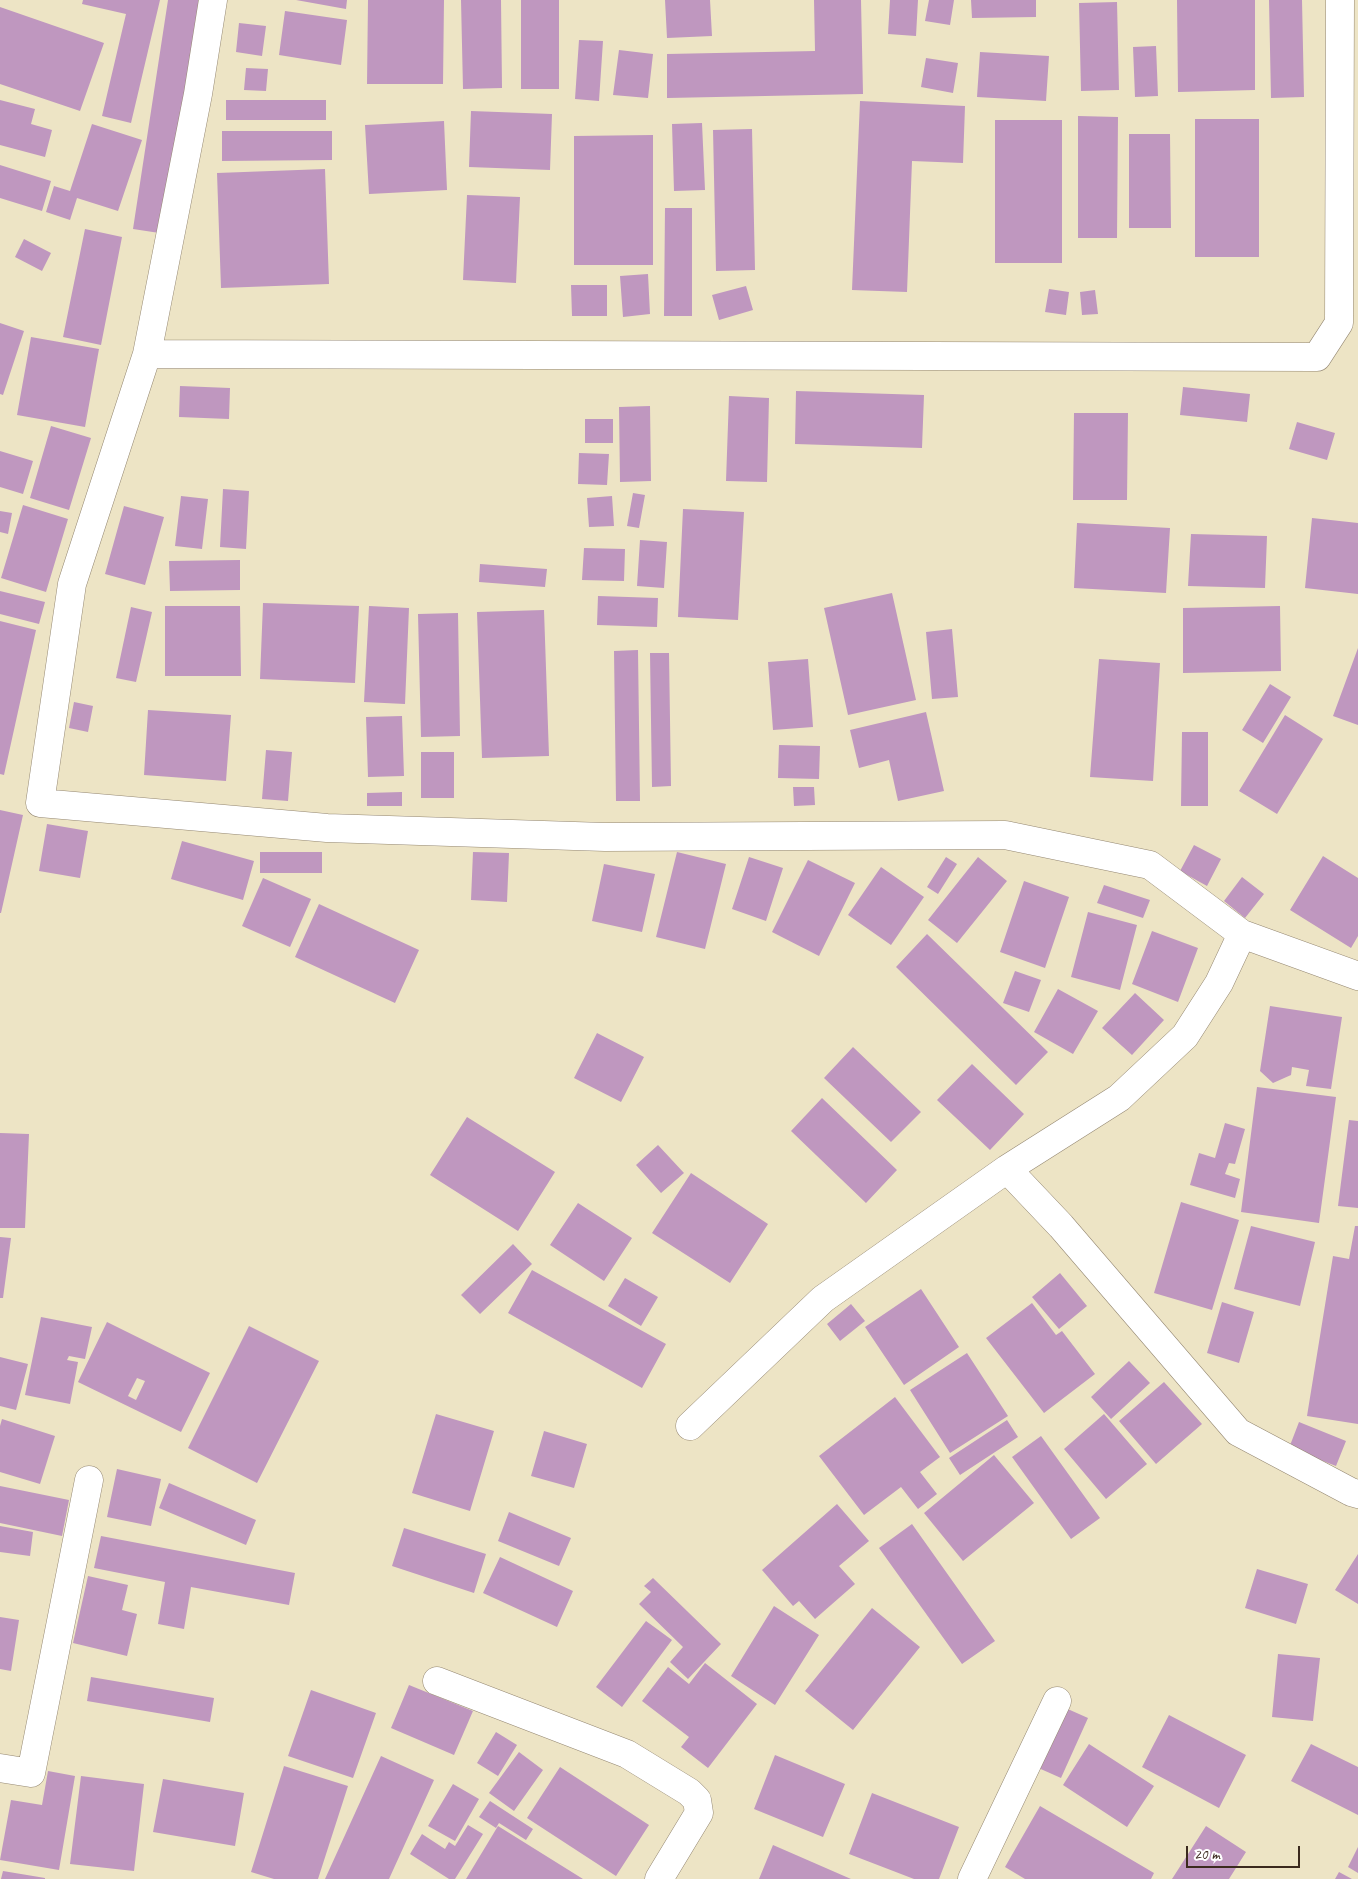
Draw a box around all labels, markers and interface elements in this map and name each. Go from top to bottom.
scale bar [1188,1836,1302,1868]
text: 20 m [1194,1845,1220,1864]

